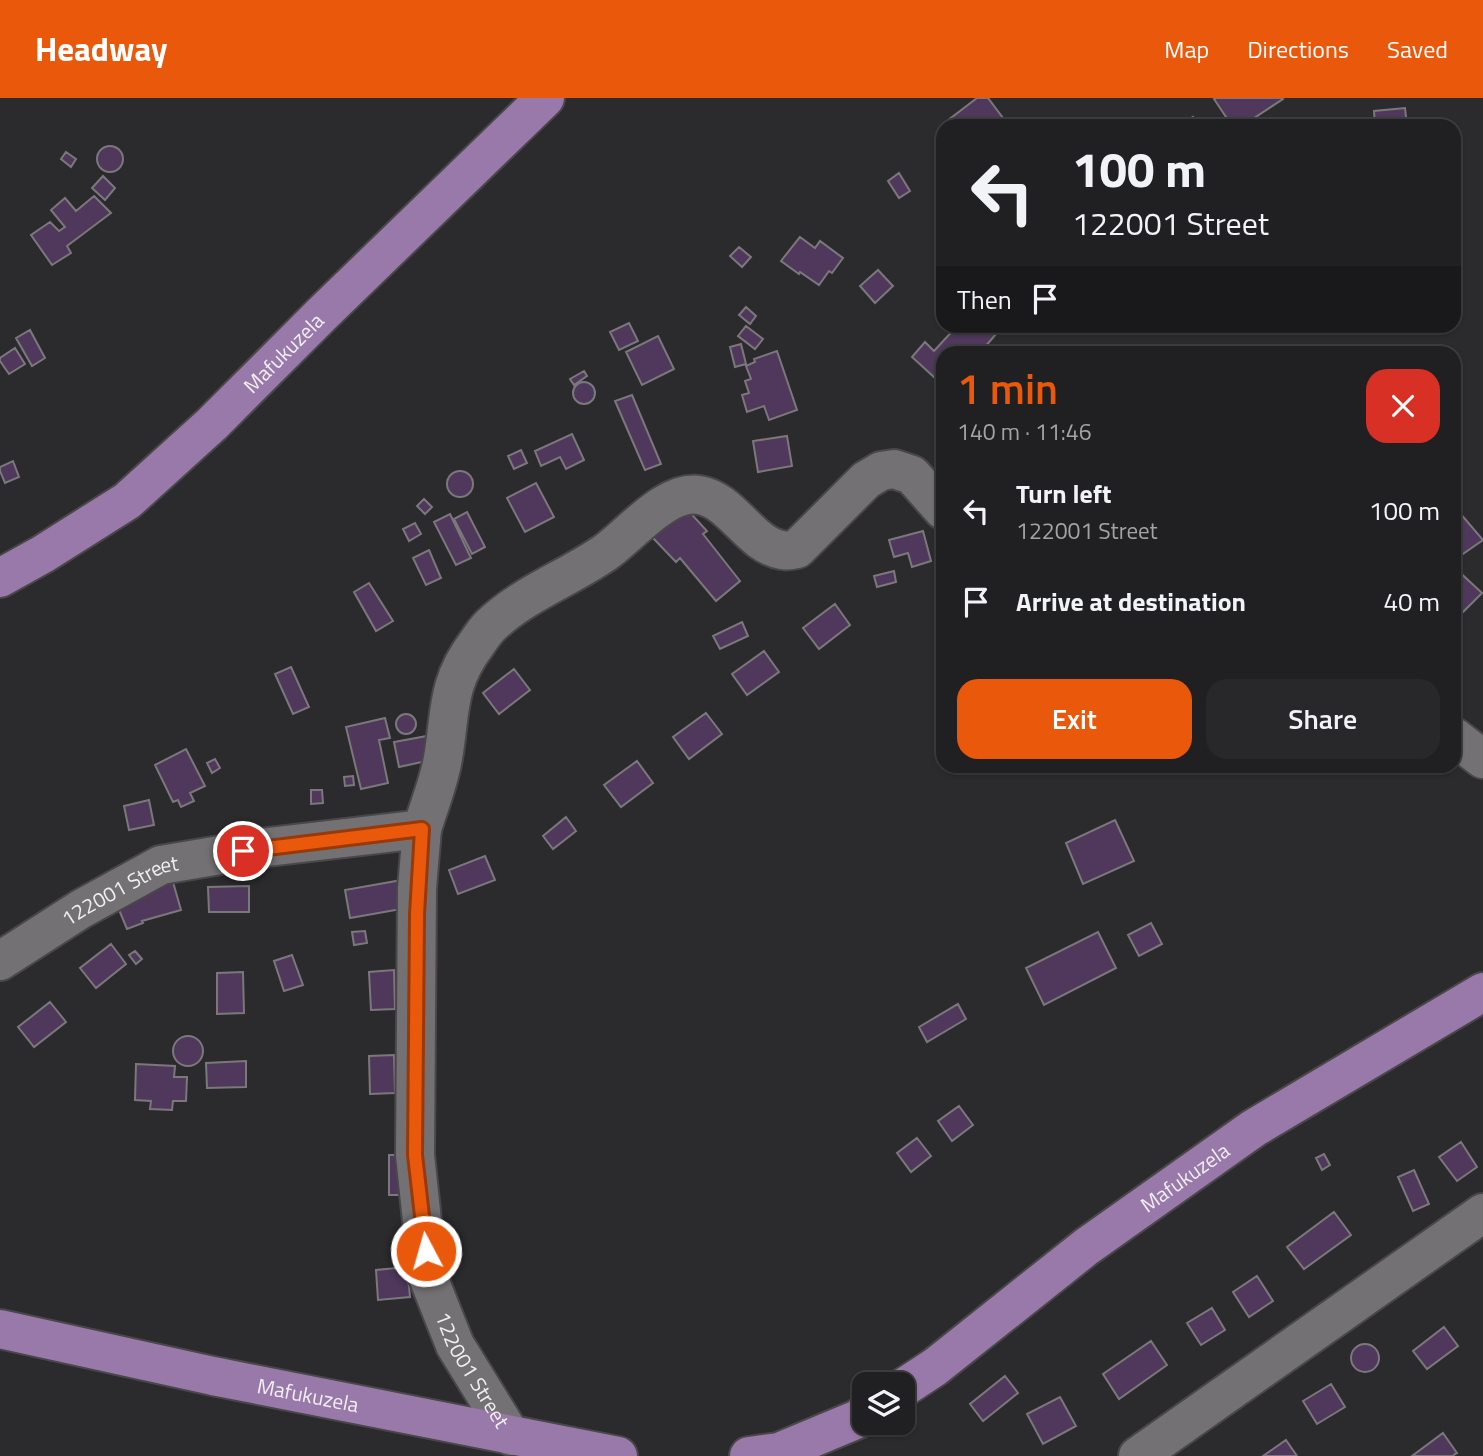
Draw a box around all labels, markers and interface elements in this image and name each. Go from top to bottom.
text: Headway [35,24,168,74]
text: Map [1164,31,1209,67]
text: Directions [1247,31,1349,67]
text: Saved [1387,31,1448,67]
text: 100 m [1072,131,1206,206]
icon: left [957,147,1048,238]
text: 122001 Street [1072,199,1269,247]
text: Then [957,280,1012,319]
icon: arrive [1026,280,1064,318]
street label: Mafukuzela [236,305,331,400]
text: 1 min [957,356,1058,420]
button: close [1366,369,1440,443]
text: 140 m · 11:46 [957,414,1092,449]
text: Turn left [1016,474,1111,513]
text: 100 m [1369,491,1440,530]
icon: left [957,492,995,530]
text: 122001 Street [1016,513,1158,548]
text: Arrive at destination [1016,582,1246,621]
text: 40 m [1383,582,1440,621]
icon: arrive [957,583,995,621]
button: Exit [957,679,1192,759]
button: Share [1206,679,1440,759]
pin [213,821,273,881]
icon: arrive [224,832,262,870]
street label: 122001 Street [55,846,181,934]
street label: Mafukuzela [1133,1134,1236,1220]
position arrow [389,1214,463,1288]
street label: 122001 Street [427,1307,518,1434]
street label: Mafukuzela [254,1369,362,1421]
map controls [852,1372,915,1435]
button: layers [852,1372,915,1435]

